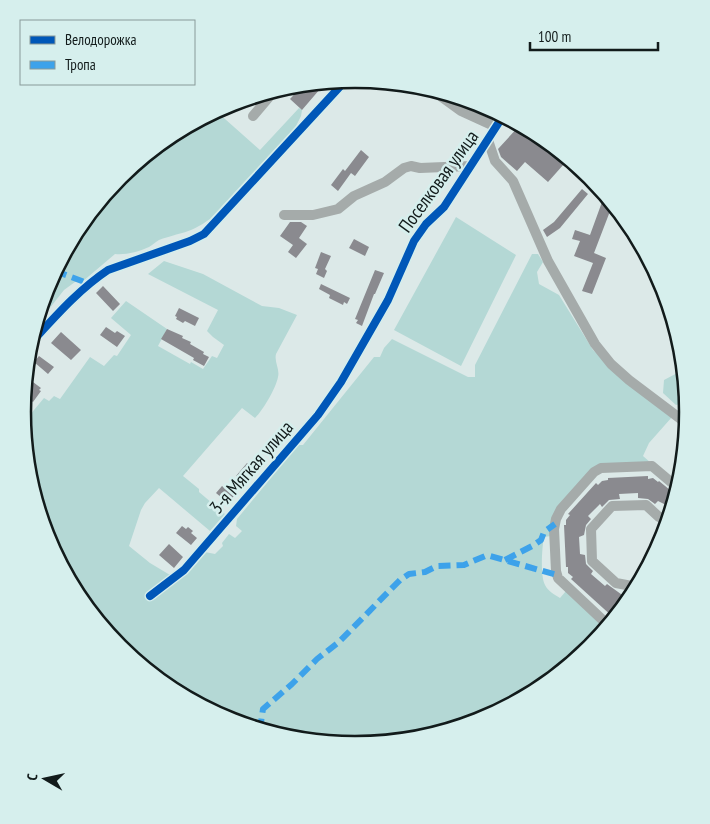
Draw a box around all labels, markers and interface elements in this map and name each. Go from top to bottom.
legend [20,20,195,85]
scale bar [530,20,658,52]
text: 100 m [538,27,571,46]
text: Велодорожка [65,30,136,49]
text: Тропа [65,55,96,74]
street label: Поселковая улица [393,125,483,237]
street label: 3-я Мягкая улица [204,415,298,519]
north arrow [20,754,70,804]
text: С [23,772,42,782]

